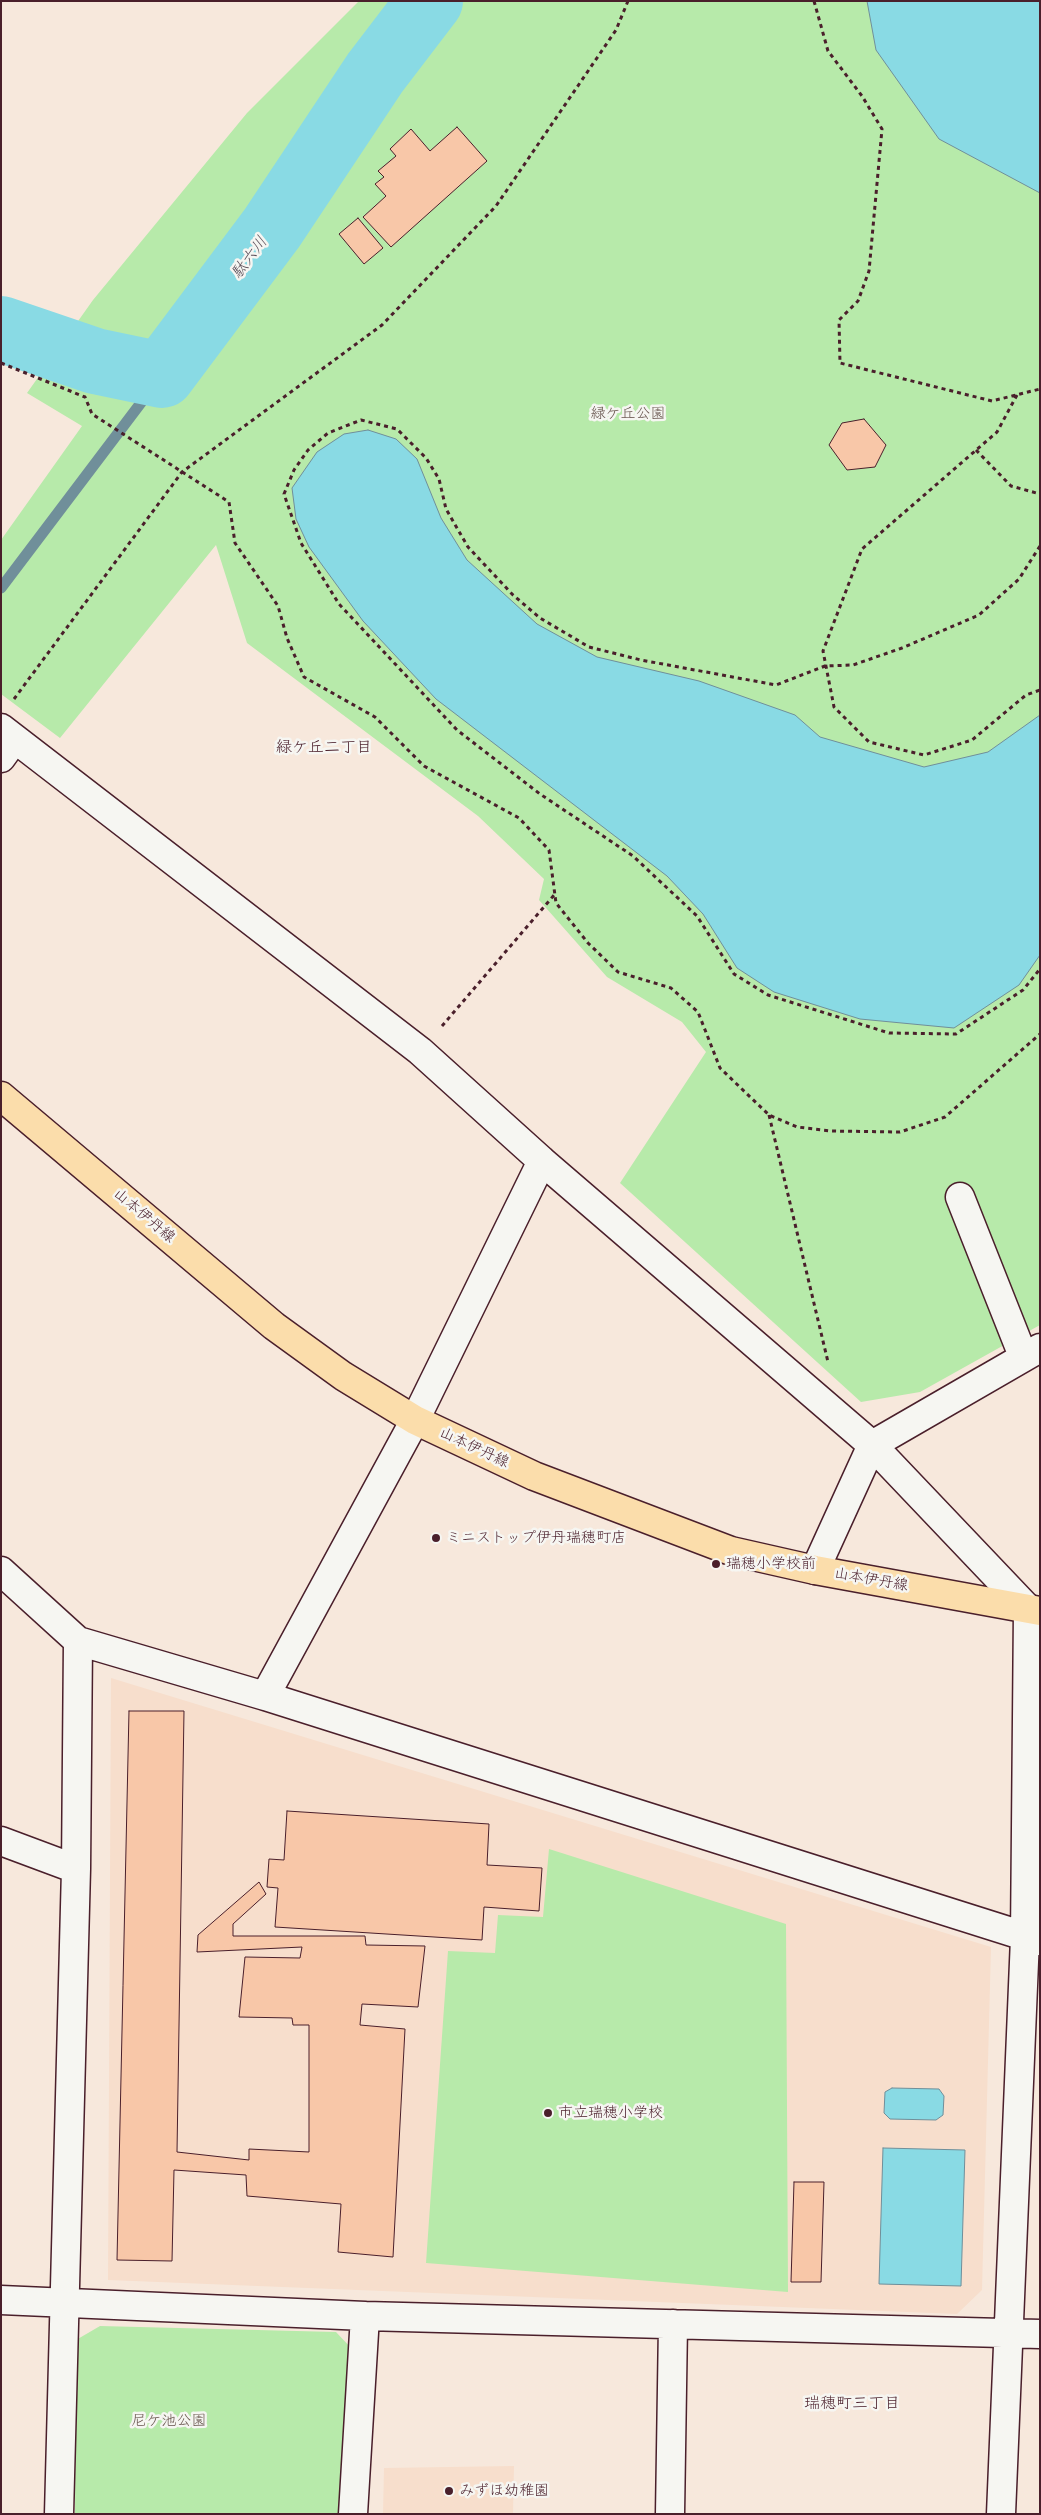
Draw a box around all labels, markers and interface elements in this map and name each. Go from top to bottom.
water label: 駄六川 [228,233,272,283]
park label: 緑ケ丘公園 [591,405,665,423]
district label: 緑ケ丘二丁目 [276,738,372,758]
street label: 山本伊丹線 [109,1185,179,1247]
street label: 山本伊丹線 [436,1424,512,1472]
place label: ミニストップ伊丹瑞穂町店 [446,1529,626,1547]
marker: ミニストップ伊丹瑞穂町店 [430,1532,442,1544]
place label: 瑞穂小学校前 [726,1555,816,1573]
marker: 瑞穂小学校前 [710,1558,722,1570]
street label: 山本伊丹線 [833,1565,909,1595]
place label: 市立瑞穂小学校 [558,2104,663,2122]
marker: 市立瑞穂小学校 [542,2107,554,2119]
district label: 瑞穂町三丁目 [804,2394,900,2414]
park label: 尼ケ池公園 [132,2412,206,2430]
place label: みずほ幼稚園 [459,2482,549,2500]
marker: みずほ幼稚園 [443,2485,455,2497]

